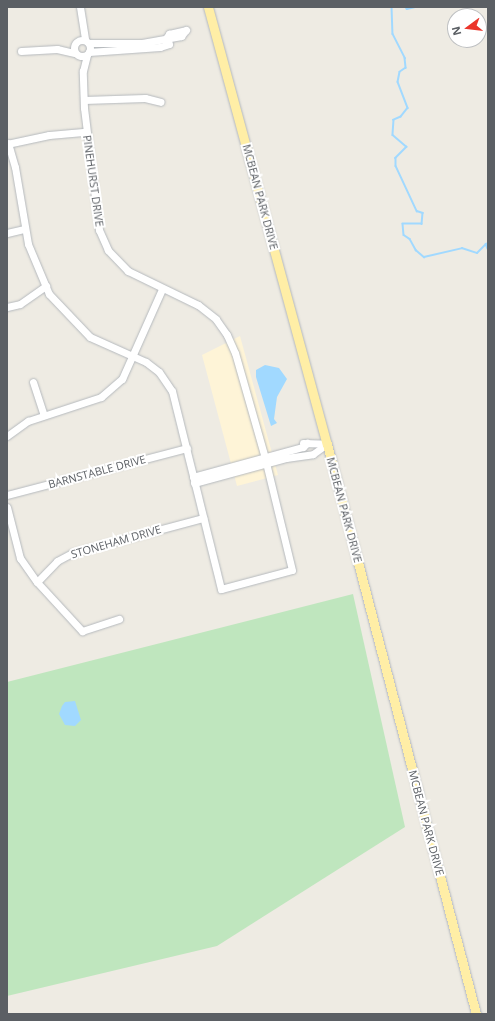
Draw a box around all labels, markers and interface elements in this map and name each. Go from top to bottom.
north arrow [447,8,487,48]
text: N [447,25,464,37]
street label: PINEHURST DRIVE [80,134,106,228]
street label: MCBEAN PARK DRIVE [240,143,280,251]
street label: BARNSTABLE DRIVE [47,453,147,491]
street label: MCBEAN PARK DRIVE [324,456,364,564]
street label: STONEHAM DRIVE [69,523,163,561]
street label: MCBEAN PARK DRIVE [406,769,446,877]

